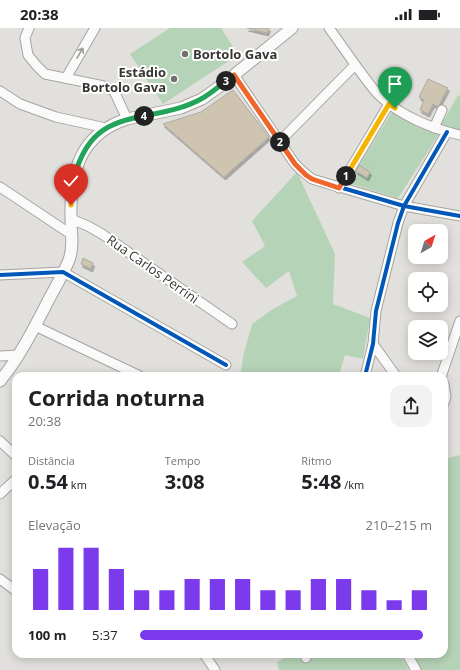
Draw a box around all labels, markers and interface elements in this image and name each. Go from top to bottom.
text: 20:38 [20,4,59,24]
place label: Bortolo Gava [193,45,277,63]
one-way arrow [77,47,85,59]
marker: Bortolo Gava [180,49,190,59]
place label: Estádio Bortolo Gava [82,63,166,96]
pin [378,67,412,108]
pin: 3 [216,71,236,91]
text: 3 [223,73,229,88]
icon: arrive [384,73,406,95]
marker: Estádio Bortolo Gava [169,74,179,84]
pin: 4 [134,106,154,126]
text: 4 [141,108,147,123]
pin: 2 [270,132,290,152]
text: 2 [277,134,283,149]
pin [54,164,88,205]
pin: 1 [336,166,356,186]
text: 1 [343,168,349,183]
icon: check [60,170,82,192]
north arrow [408,224,448,264]
map controls [408,224,448,360]
street label: Rua Carlos Perrini [103,231,203,307]
button: locate [408,272,448,312]
button: layers [408,320,448,360]
text: Corrida noturna [28,382,205,412]
button: share [390,385,432,427]
text: 20:38 [28,412,61,430]
text: Distância [28,453,75,468]
text: Tempo [165,453,200,468]
text: Ritmo [301,453,332,468]
text: 0.54 [28,468,68,495]
text: 3:08 [165,468,205,495]
text: 5:48 [301,468,341,495]
text: km [68,477,87,492]
text: /km [341,477,364,492]
text: Elevação [28,516,81,534]
text: 210–215 m [365,516,432,534]
text: 100 m [28,626,66,644]
text: 5:37 [92,626,118,644]

